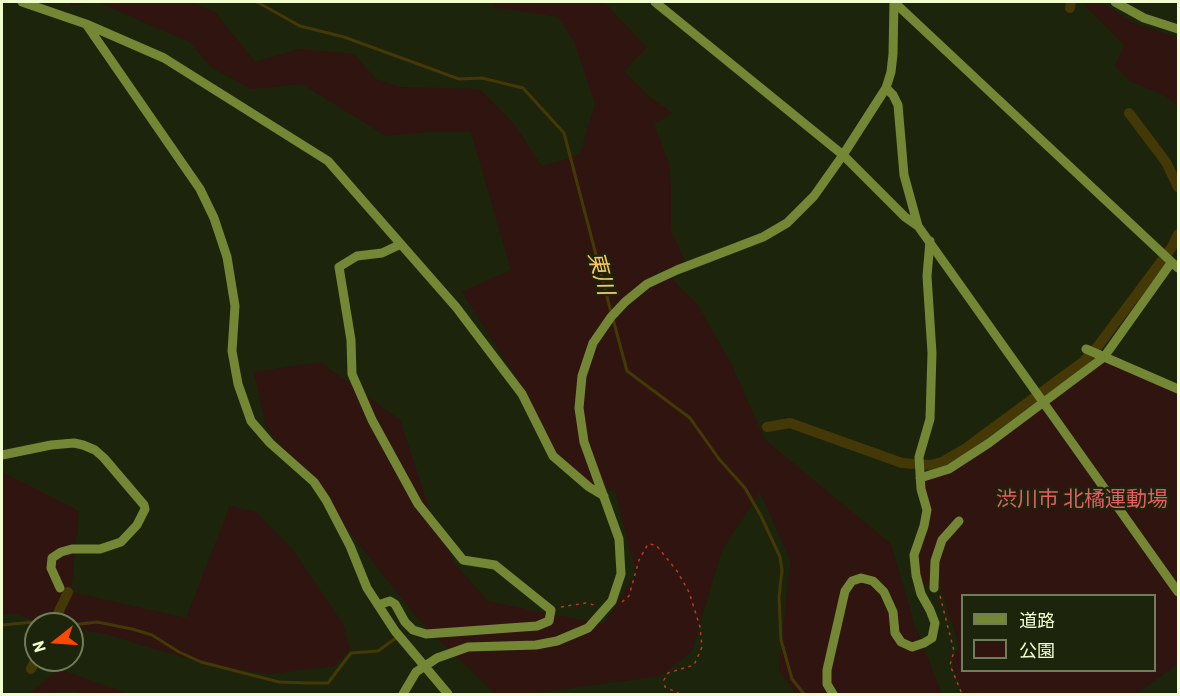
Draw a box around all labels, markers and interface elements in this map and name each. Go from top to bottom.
water label: 東川 [583,248,619,298]
park label: 渋川市 北橘運動場 [996,486,1168,512]
legend [961,594,1156,672]
text: 道路 [1019,609,1055,631]
north arrow [24,612,84,672]
text: N [28,639,49,655]
text: 公園 [1019,639,1055,661]

